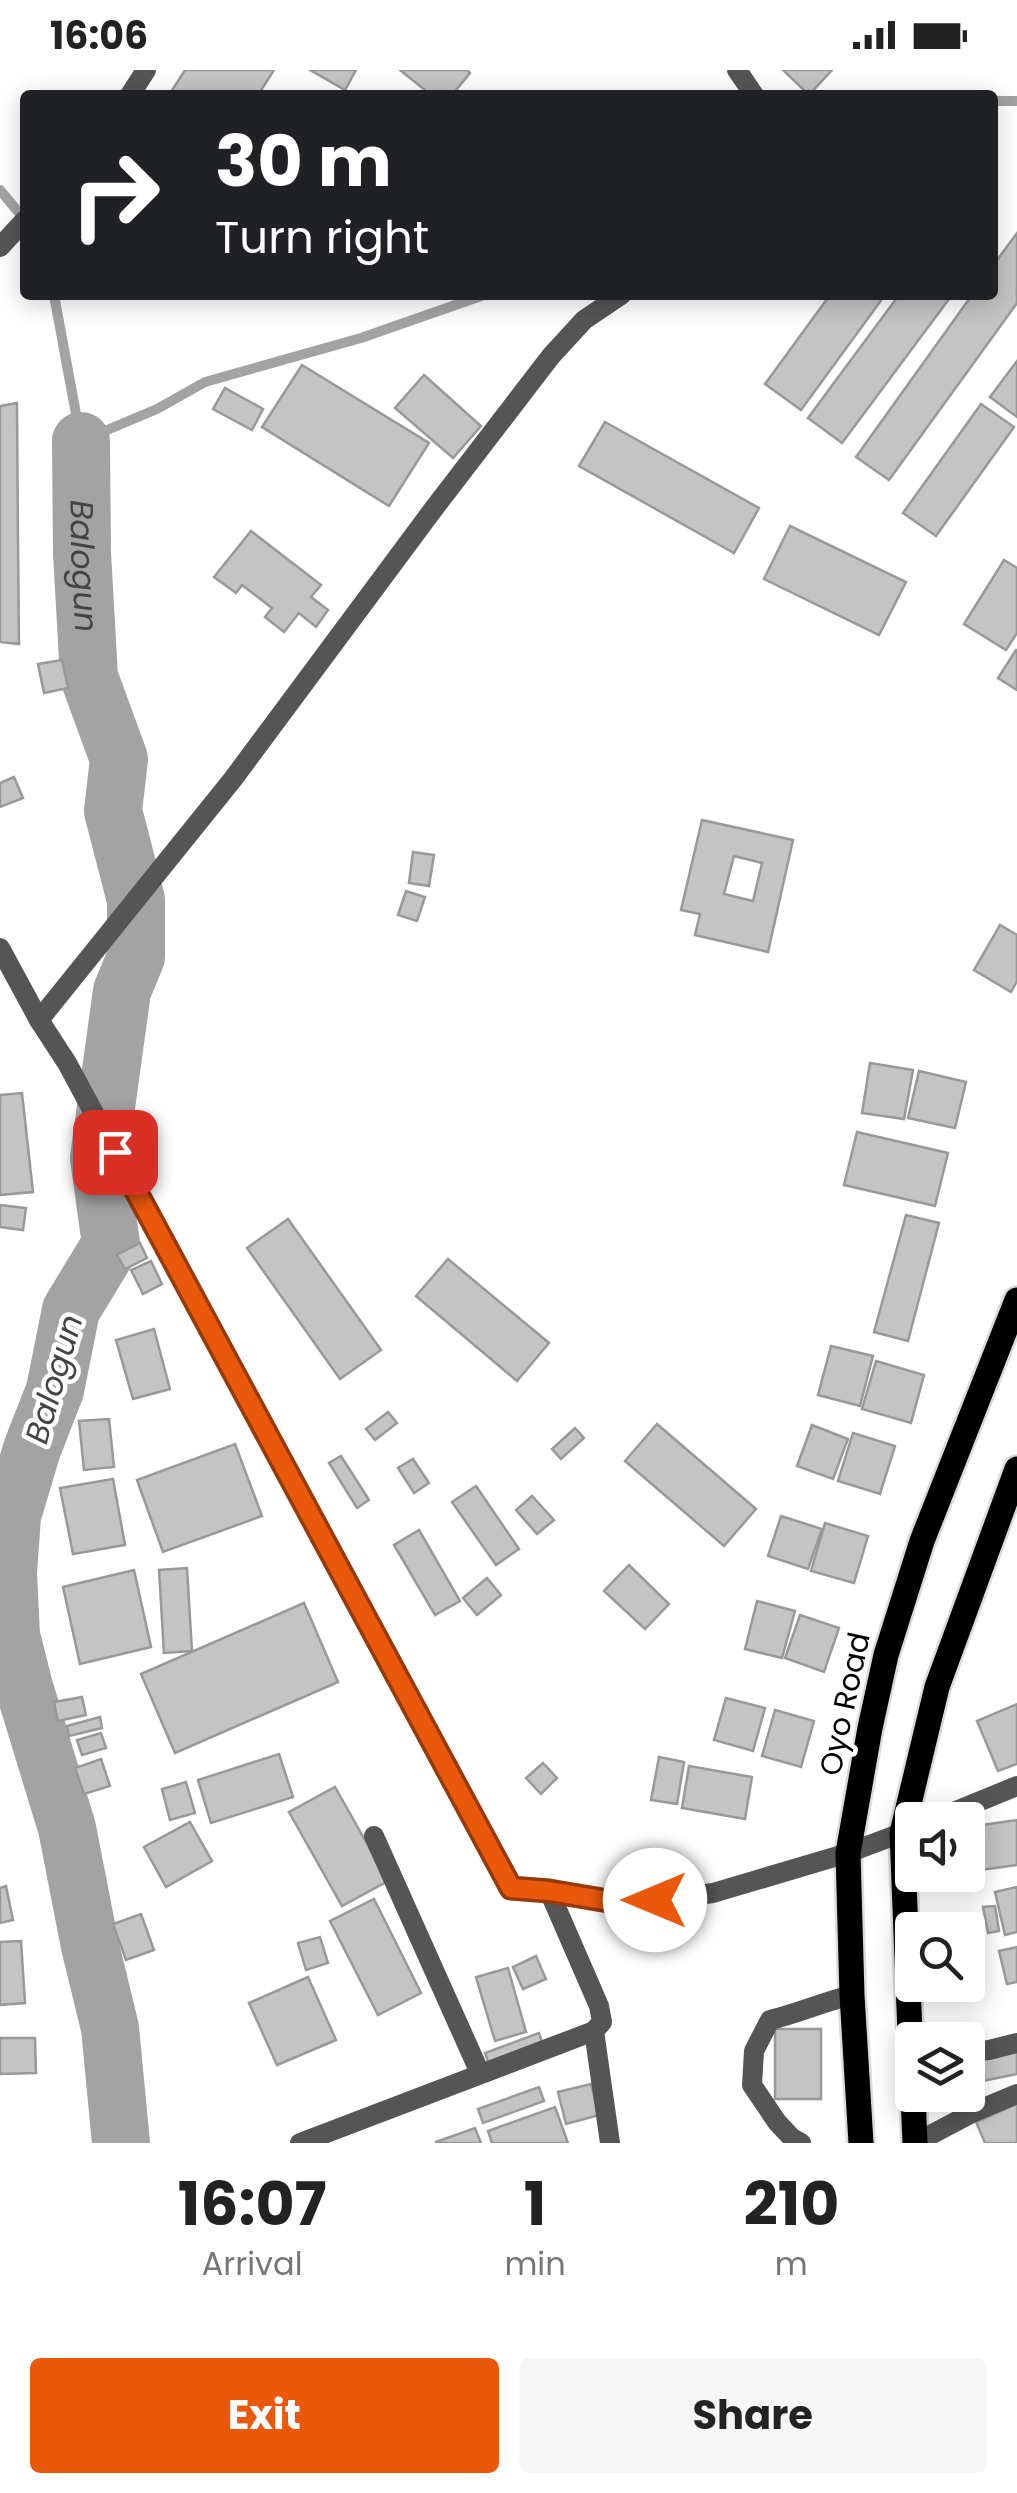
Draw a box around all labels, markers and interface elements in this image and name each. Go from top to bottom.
text: 16:06 [50,9,148,62]
text: 30 m [215,112,392,211]
icon: right [50,130,180,260]
text: Turn right [215,206,429,269]
water label: Balogun [60,500,109,633]
pin [73,1110,158,1195]
icon: arrive [88,1125,143,1180]
water label: Balogun [14,1309,93,1449]
street label: Oyo Road [808,1628,881,1780]
map controls [895,1802,985,2112]
button: sound [895,1802,985,1892]
position arrow [603,1848,707,1952]
button: search [895,1912,985,2002]
button: layers [895,2022,985,2112]
text: 16:07 [178,2162,327,2246]
text: 1 [524,2162,546,2246]
text: 210 [743,2162,839,2246]
text: Arrival [202,2241,303,2286]
text: min [504,2241,566,2286]
text: m [775,2241,808,2286]
button: Exit [30,2358,499,2473]
button: Share [519,2358,987,2473]

